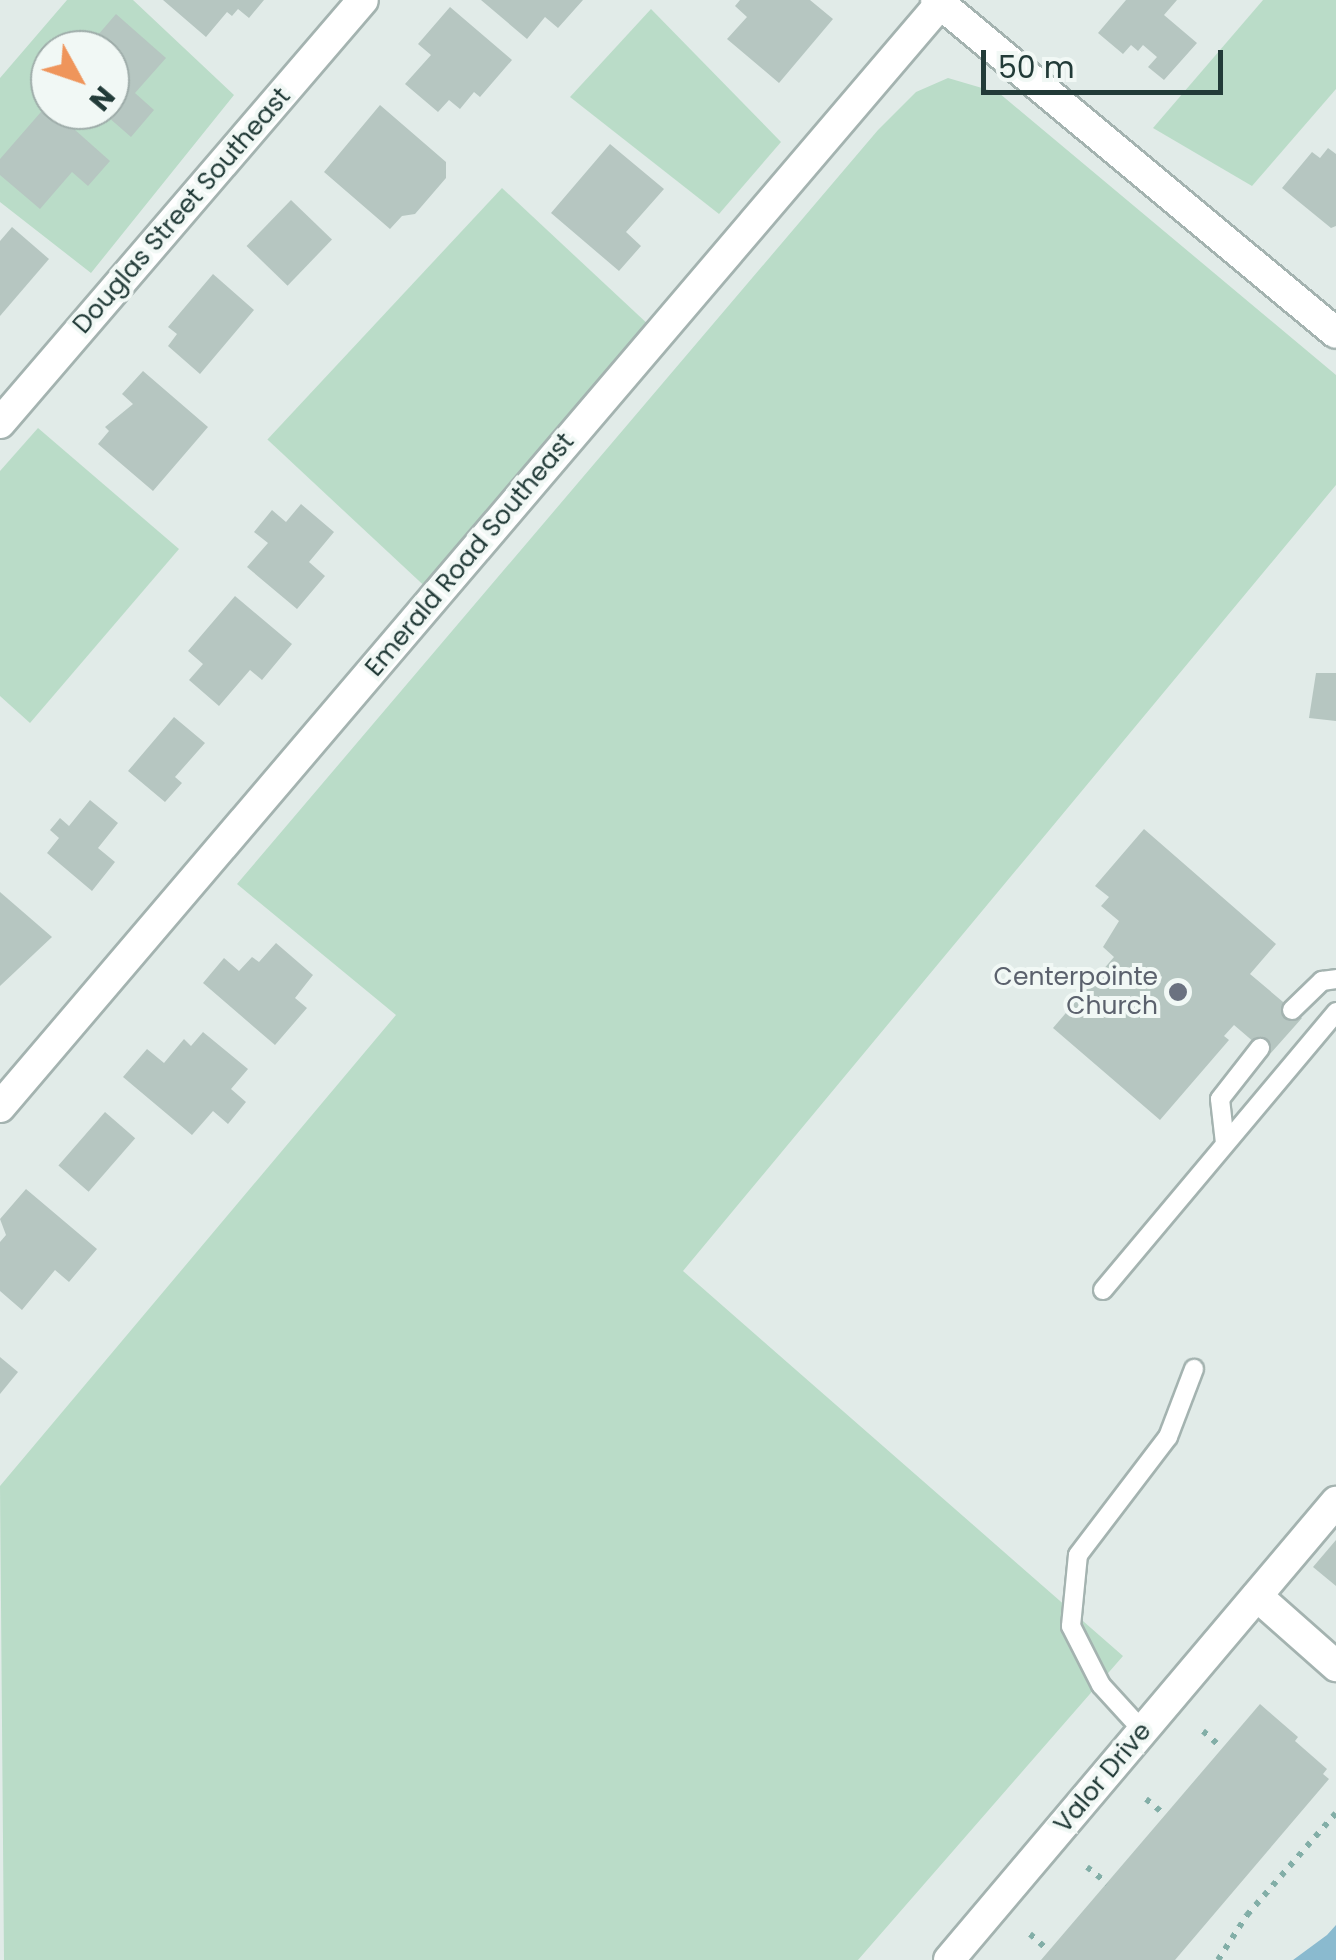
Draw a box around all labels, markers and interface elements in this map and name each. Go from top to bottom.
north arrow [30,30,130,130]
scale bar [986,30,1228,92]
text: 50 m [998,46,1075,89]
text: N [80,78,124,119]
street label: Douglas Street Southeast [67,82,297,340]
street label: Emerald Road Southeast [360,427,580,683]
place label: Centerpointe Church [994,963,1158,1022]
marker: Centerpointe Church [1167,981,1189,1003]
street label: Valor Drive [1048,1717,1158,1839]

